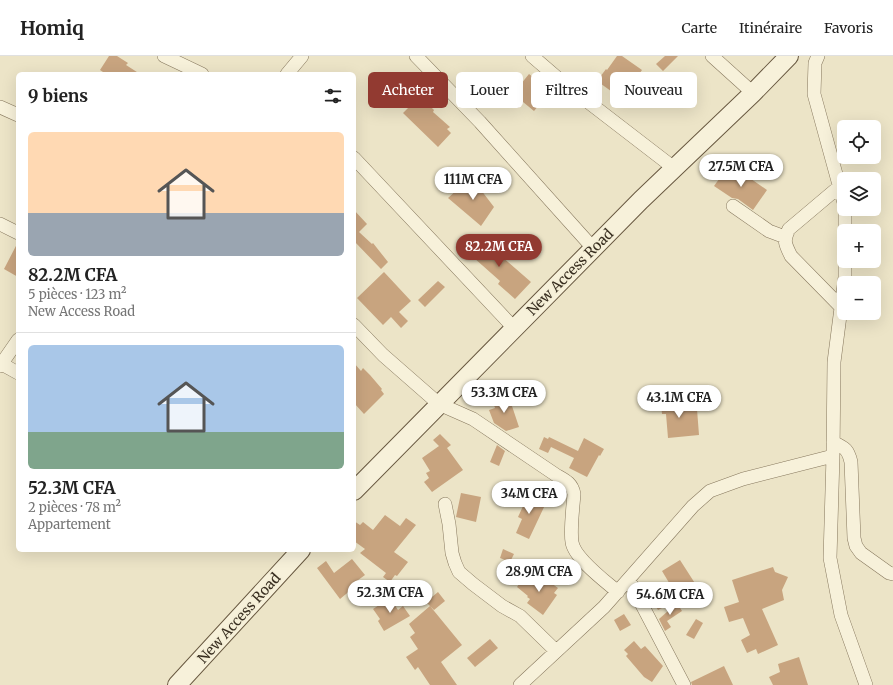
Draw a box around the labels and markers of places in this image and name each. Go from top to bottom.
pin: 27.5M CFA [695,154,787,188]
pin: 111M CFA [432,167,514,201]
pin: 82.2M CFA [453,234,545,268]
pin: 53.3M CFA [458,380,550,414]
pin: 43.1M CFA [633,385,725,419]
pin: 34M CFA [492,481,566,515]
pin: 28.9M CFA [493,559,585,593]
pin: 52.3M CFA [344,580,436,614]
pin: 54.6M CFA [624,582,716,616]

